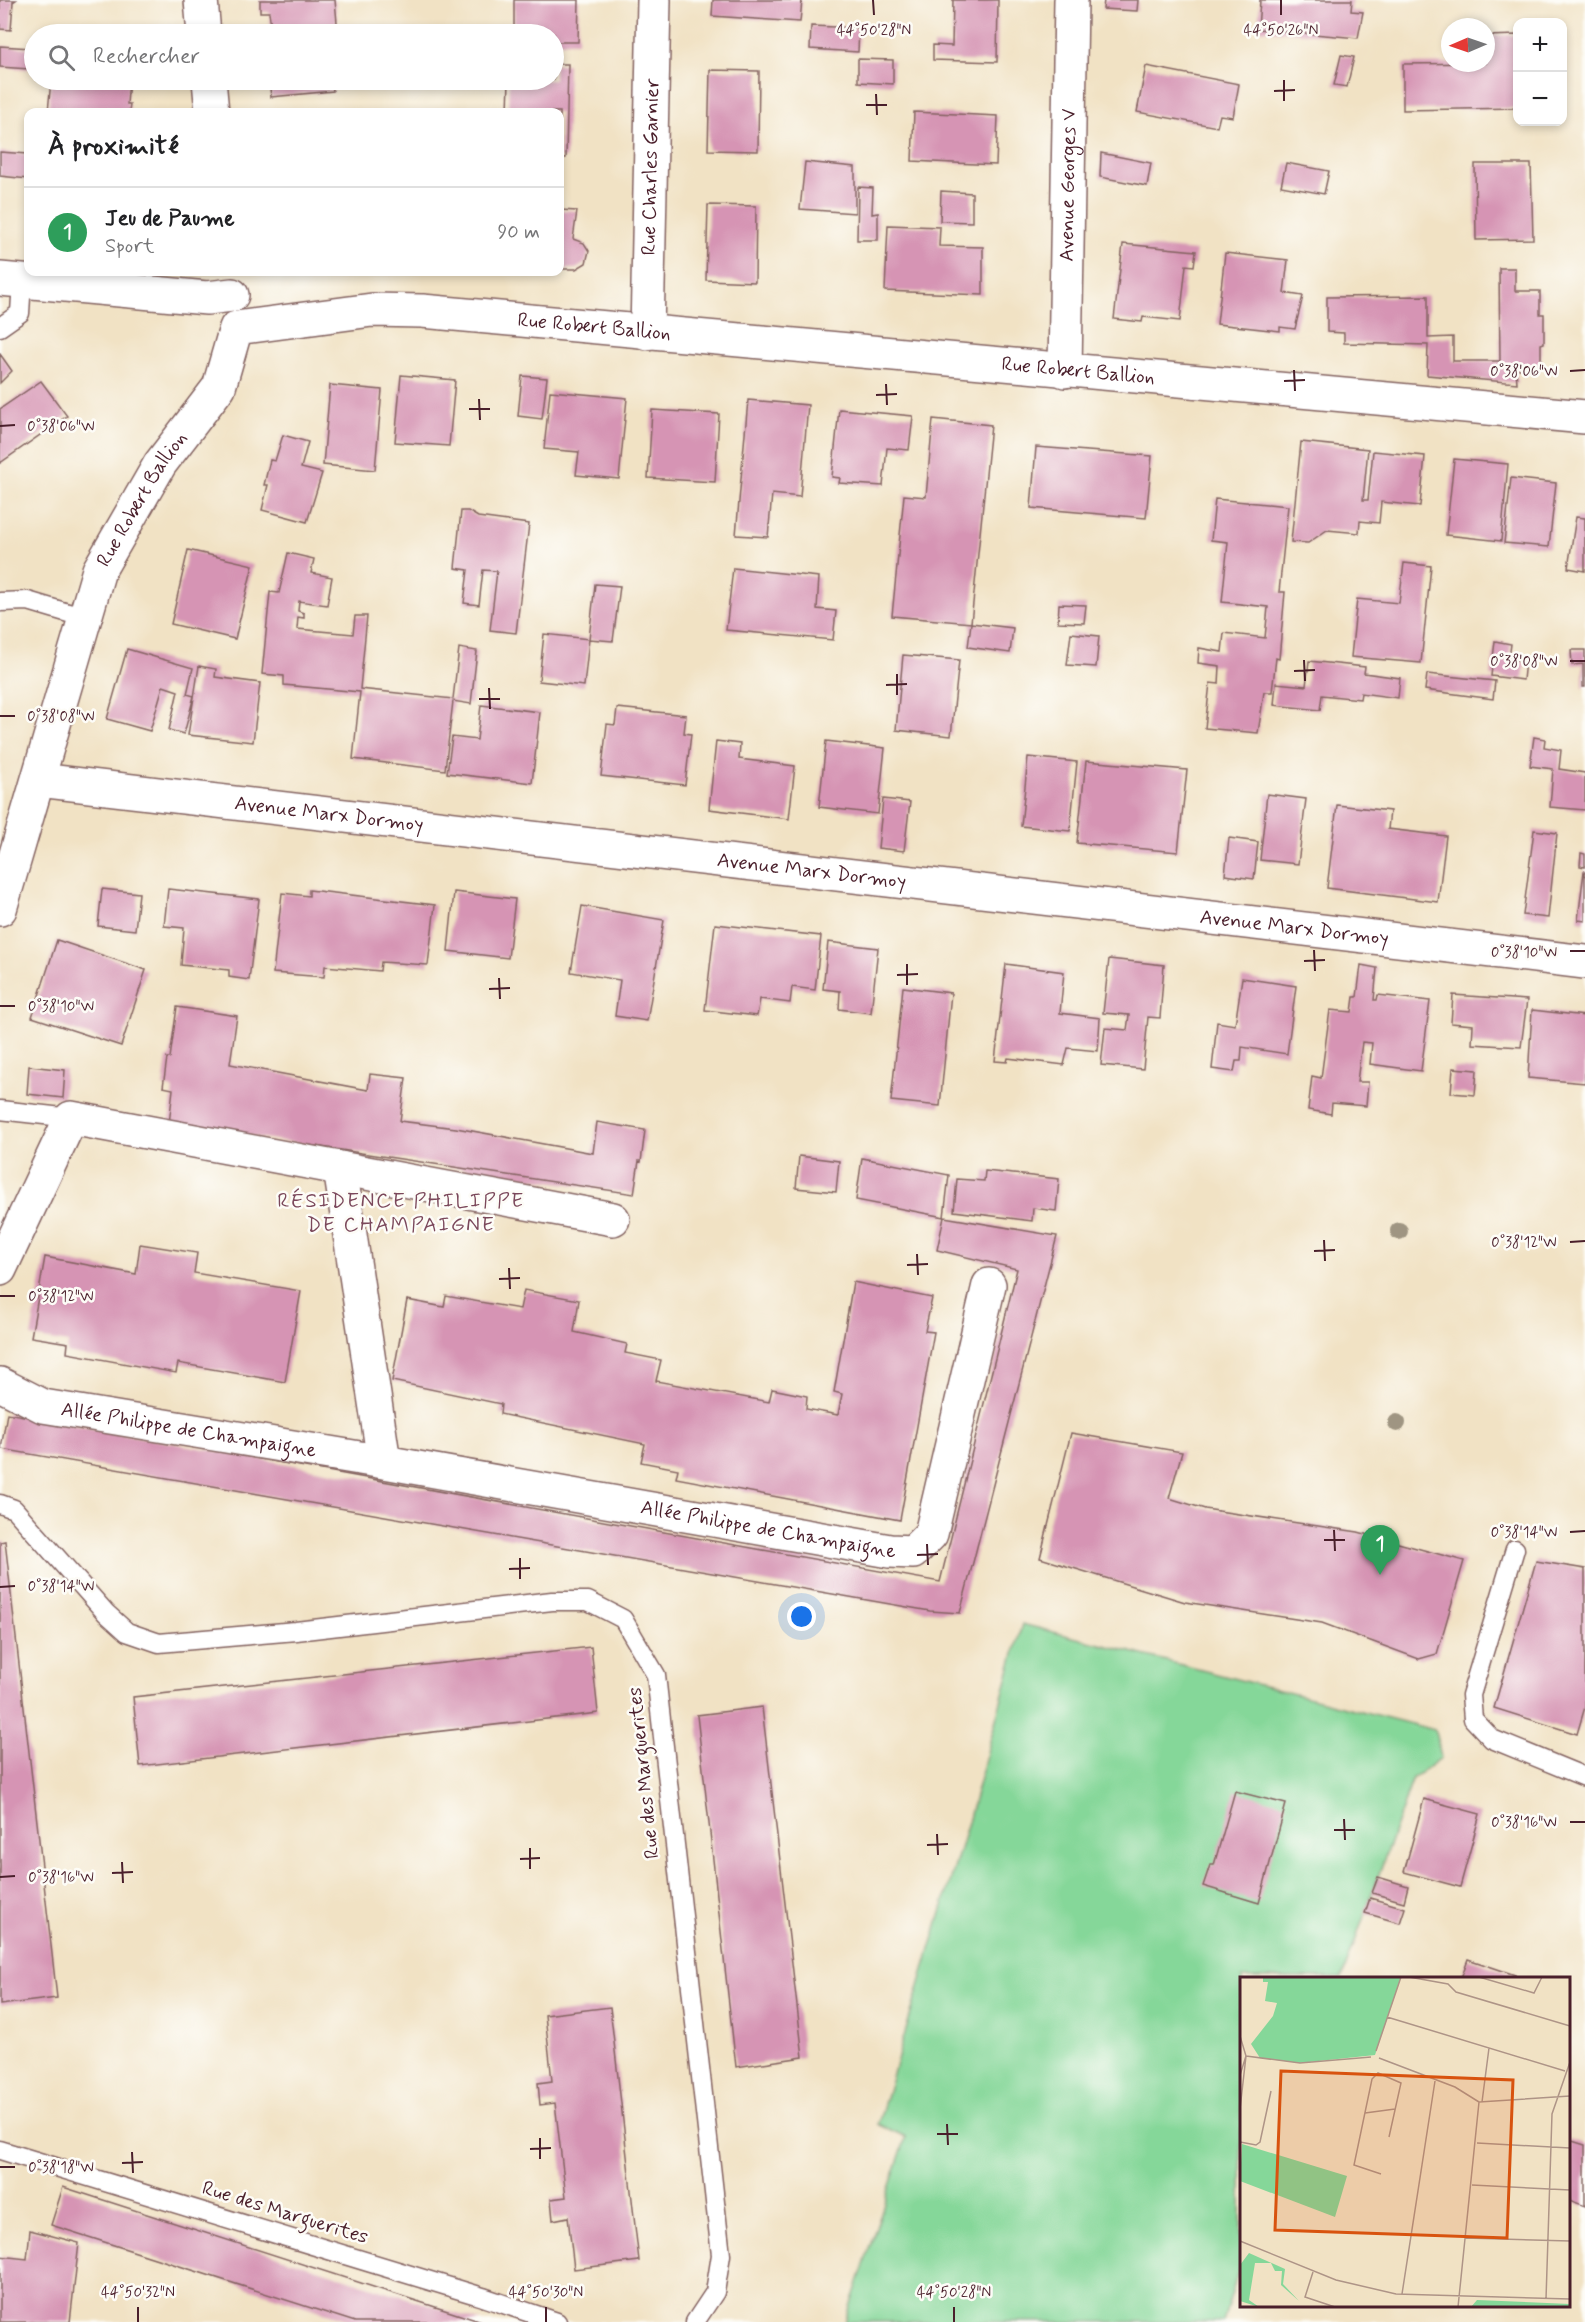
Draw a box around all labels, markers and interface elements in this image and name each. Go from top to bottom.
north arrow [1441,18,1495,72]
map controls [1513,18,1567,126]
button: + [1513,18,1567,72]
text: 44°50'28"N [837,21,911,41]
text: 44°50'26"N [1244,21,1318,41]
search box [24,24,564,90]
icon: search [45,41,78,74]
text: Rechercher [93,43,200,71]
button: − [1513,72,1567,126]
street label: Rue Charles Garnier [635,78,666,256]
street label: Avenue Georges V [1053,108,1083,262]
text: À proximité [48,130,179,164]
text: Jeu de Paume [105,205,235,233]
text: 1 [63,219,72,246]
text: 90 m [497,219,540,246]
text: Sport [105,233,154,260]
street label: Rue Robert Ballion [516,306,672,347]
street label: Rue Robert Ballion [1000,350,1156,391]
text: 0°38'06"W [1490,362,1558,382]
text: 0°38'06"W [27,417,95,437]
street label: Rue Robert Ballion [90,426,194,572]
text: 0°38'08"W [1490,652,1558,672]
text: 0°38'08"W [27,707,95,727]
street label: Avenue Marx Dormoy [233,790,425,839]
street label: Avenue Marx Dormoy [716,846,908,895]
street label: Avenue Marx Dormoy [1198,903,1390,952]
text: 0°38'10"W [1491,943,1557,963]
text: 0°38'10"W [28,997,94,1017]
district label: RÉSIDENCE PHILIPPE DE CHAMPAIGNE [277,1187,525,1239]
text: 0°38'12"W [1491,1233,1557,1253]
text: 0°38'12"W [28,1287,94,1307]
street label: Allée Philippe de Champaigne [59,1396,319,1464]
street label: Allée Philippe de Champaigne [638,1494,896,1565]
text: 0°38'14"W [1491,1523,1557,1543]
pin: 1 [1360,1526,1400,1575]
text: 0°38'14"W [28,1577,94,1597]
your location [787,1602,816,1631]
street label: Rue des Marguerites [622,1686,668,1860]
text: 0°38'16"W [1491,1813,1557,1833]
text: 0°38'16"W [28,1868,94,1888]
inset map [1240,1977,1570,2307]
text: 0°38'18"W [28,2158,94,2178]
street label: Rue des Marguerites [198,2175,372,2253]
text: 44°50'32"N [101,2283,175,2303]
text: 44°50'30"N [509,2283,583,2303]
text: 44°50'28"N [917,2283,991,2303]

